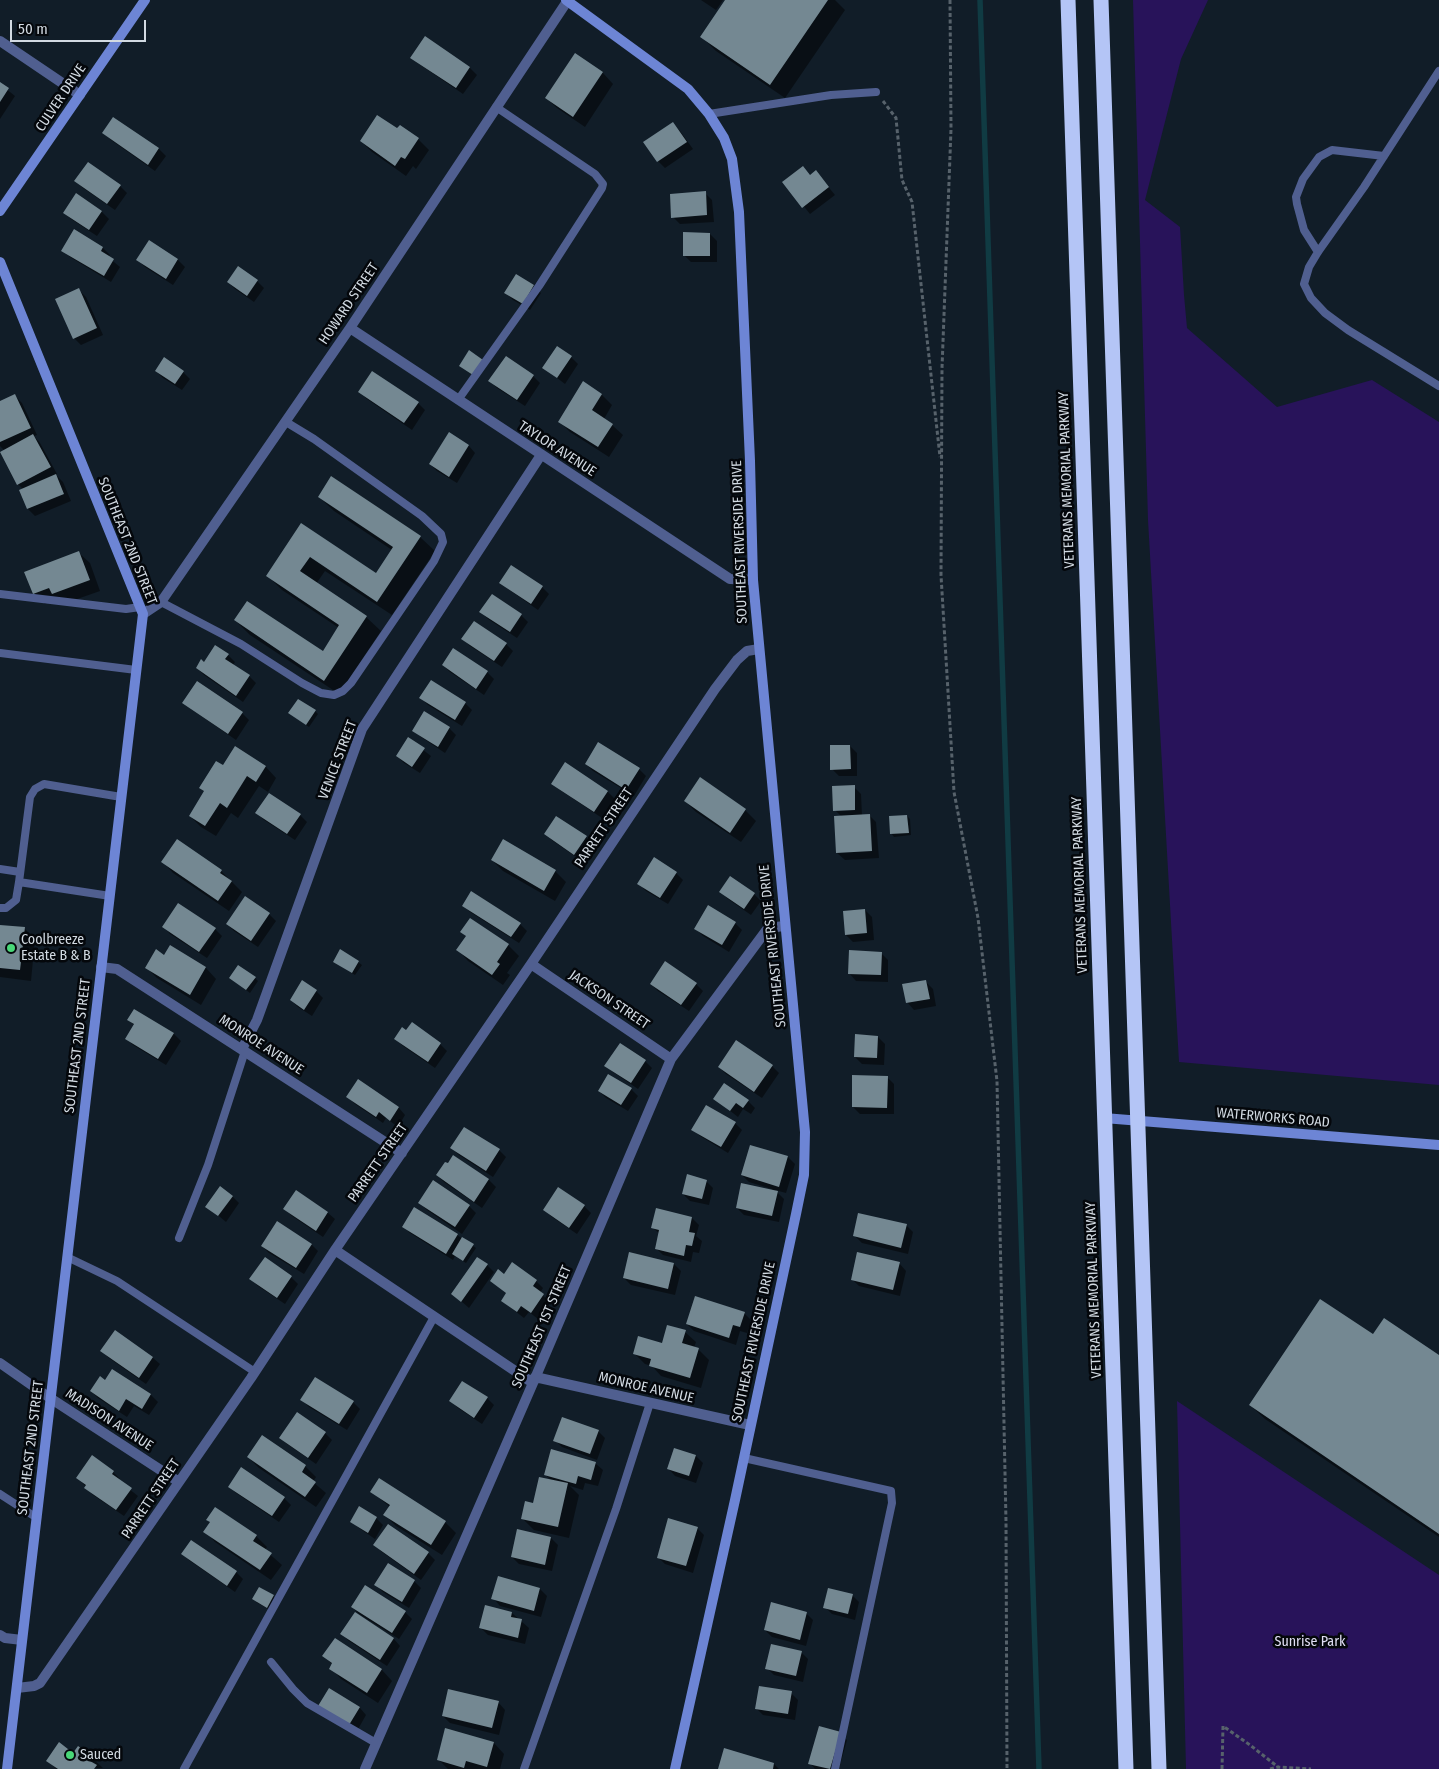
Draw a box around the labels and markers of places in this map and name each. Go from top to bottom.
place label: Coolbreeze Estate B & B [21,932,91,964]
marker: Coolbreeze Estate B & B [5,942,17,954]
place label: Sauced [80,1747,121,1763]
marker: Sauced [64,1749,76,1761]

